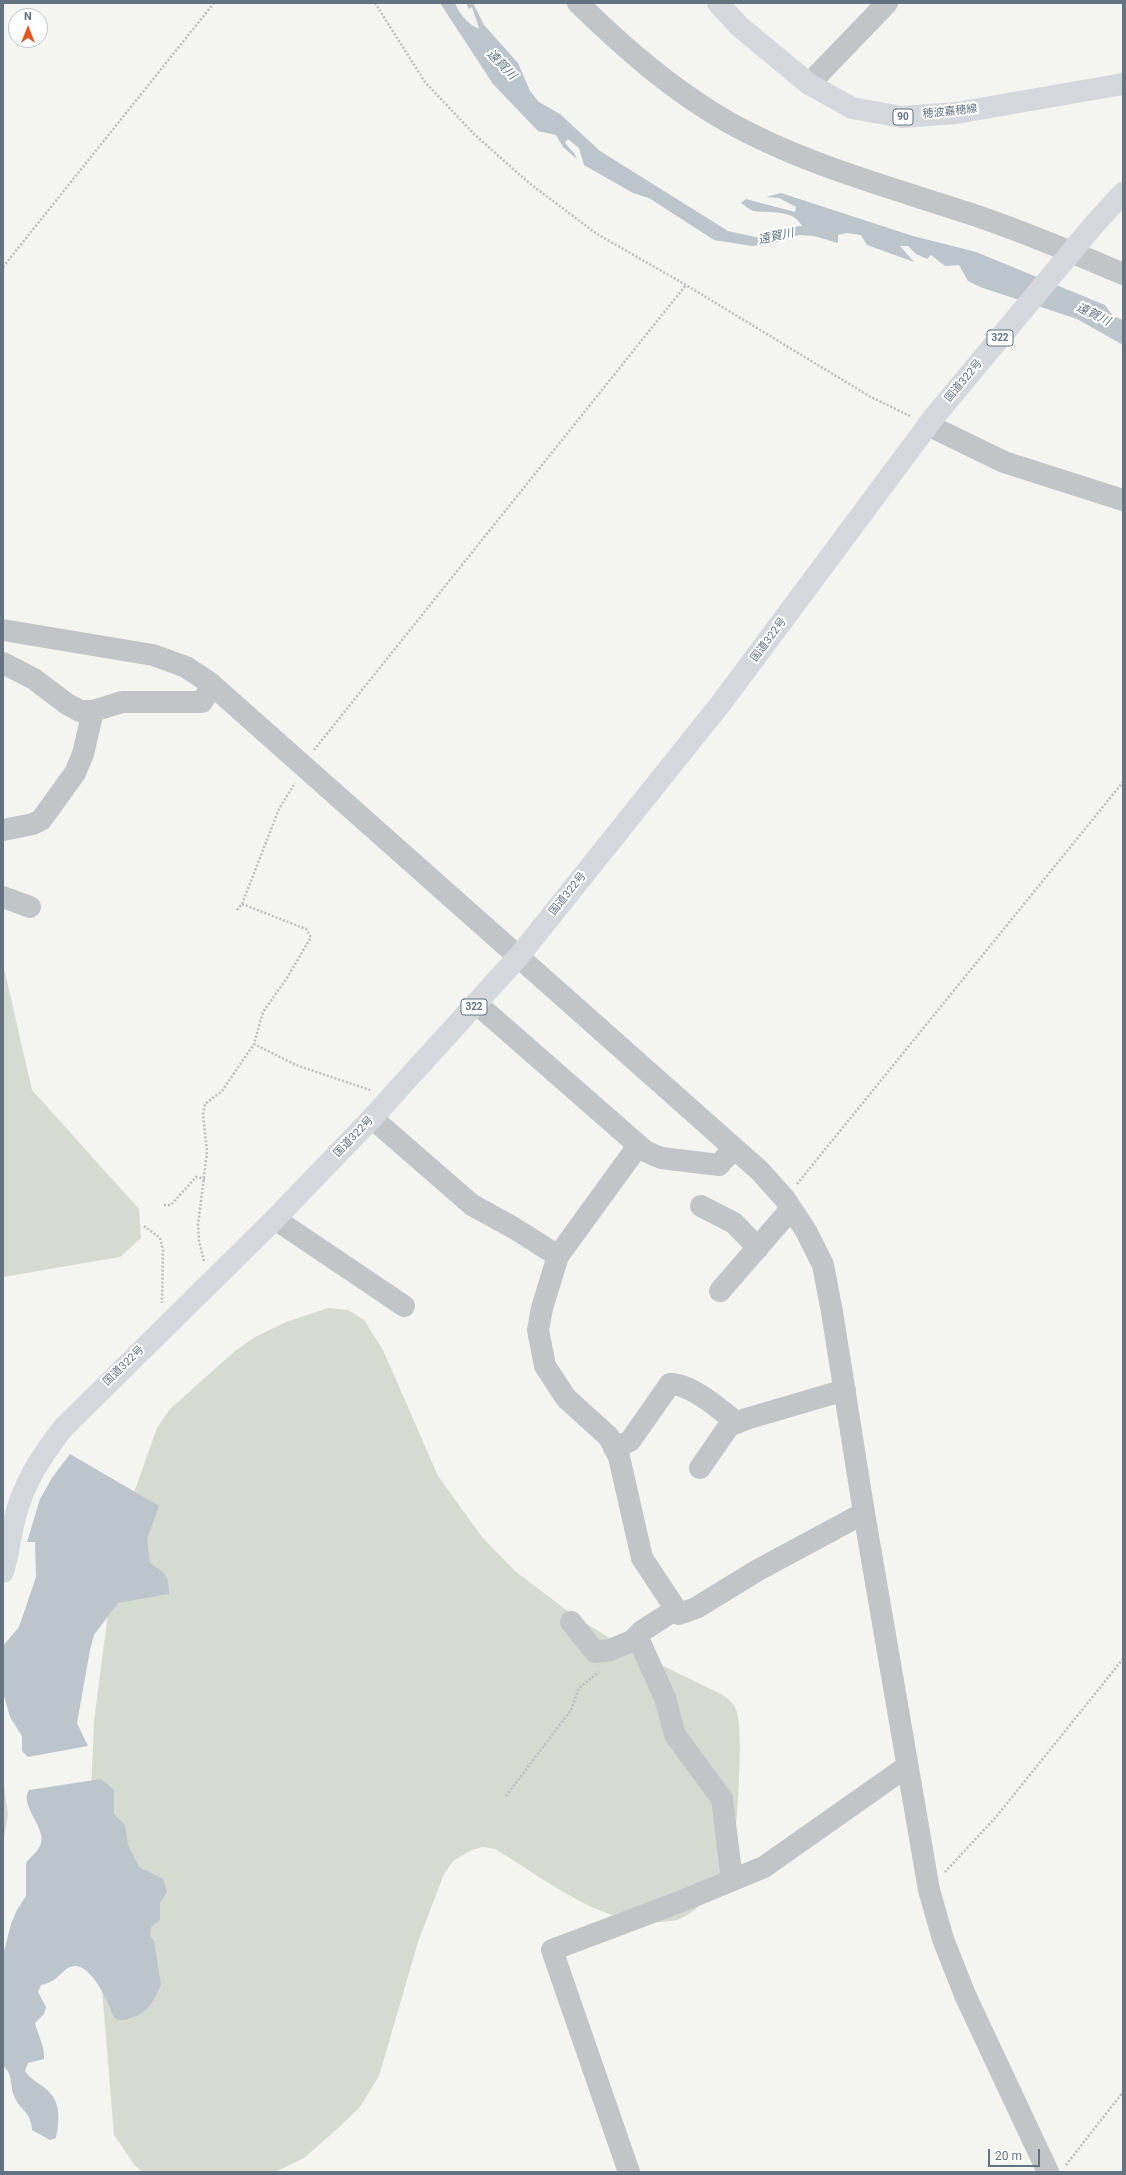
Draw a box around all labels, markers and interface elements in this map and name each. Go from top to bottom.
north arrow [8,8,48,48]
text: N [24,10,32,23]
water label: 遠賀川 [483,47,519,83]
street label: 穂波嘉穂線 [922,103,978,121]
road number: 90 [893,109,913,125]
water label: 遠賀川 [757,226,795,248]
water label: 遠賀川 [1074,301,1112,329]
road number: 322 [987,330,1013,346]
street label: 国道322号 [942,357,986,405]
street label: 国道322号 [748,615,790,665]
street label: 国道322号 [547,870,589,918]
road number: 322 [461,999,487,1015]
street label: 国道322号 [331,1114,377,1160]
street label: 国道322号 [101,1343,147,1389]
scale bar [990,2141,1042,2167]
text: 20 m [995,2149,1022,2163]

